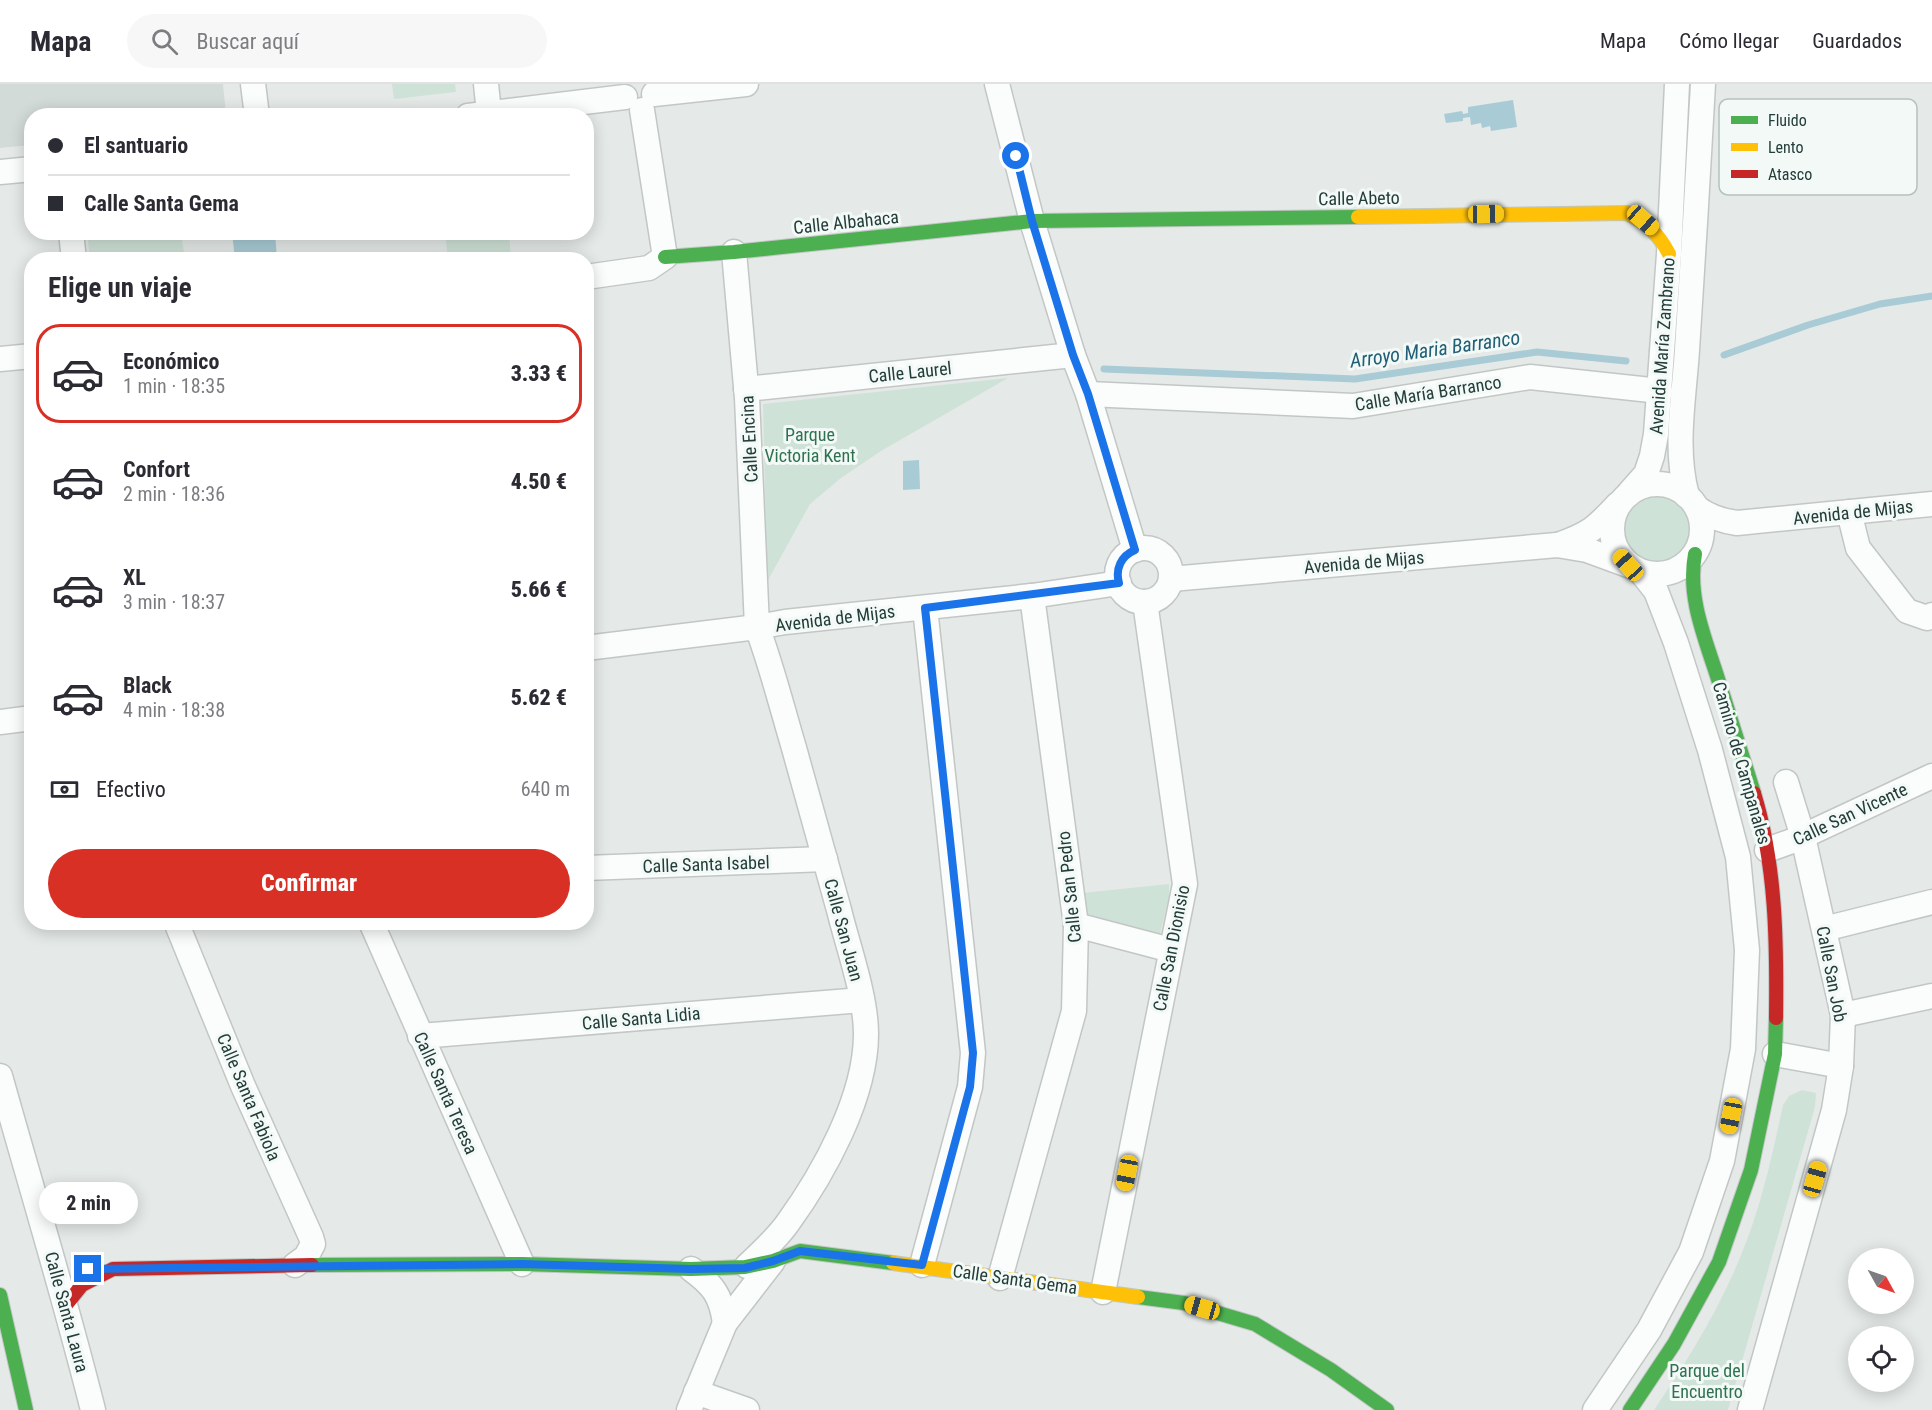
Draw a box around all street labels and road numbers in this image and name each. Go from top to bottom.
street label: Calle Abeto [1318,187,1400,209]
street label: Calle Albahaca [792,206,900,238]
street label: Avenida María Zambrano [1645,257,1679,435]
street label: Calle Laurel [867,357,953,387]
street label: Calle María Barranco [1353,371,1503,415]
street label: Calle Encina [736,395,762,483]
street label: Avenida de Mijas [1792,495,1914,529]
street label: Avenida de Mijas [1303,546,1425,578]
street label: Avenida de Mijas [774,600,896,636]
street label: Camino de Campanales [1709,679,1775,847]
street label: Calle San Vicente [1789,778,1911,850]
street label: Calle San Pedro [1053,830,1085,944]
street label: Calle Santa Isabel [642,851,770,877]
street label: Calle San Juan [820,876,868,984]
street label: Calle San Dionisio [1148,883,1194,1013]
street label: Calle San Job [1812,924,1852,1024]
street label: Calle Santa Lidia [581,1002,701,1034]
street label: Calle Santa Teresa [410,1029,482,1157]
street label: Calle Santa Fabiola [213,1030,285,1164]
street label: Calle Santa Laura [41,1249,93,1375]
street label: Calle Santa Gema [951,1260,1079,1298]

